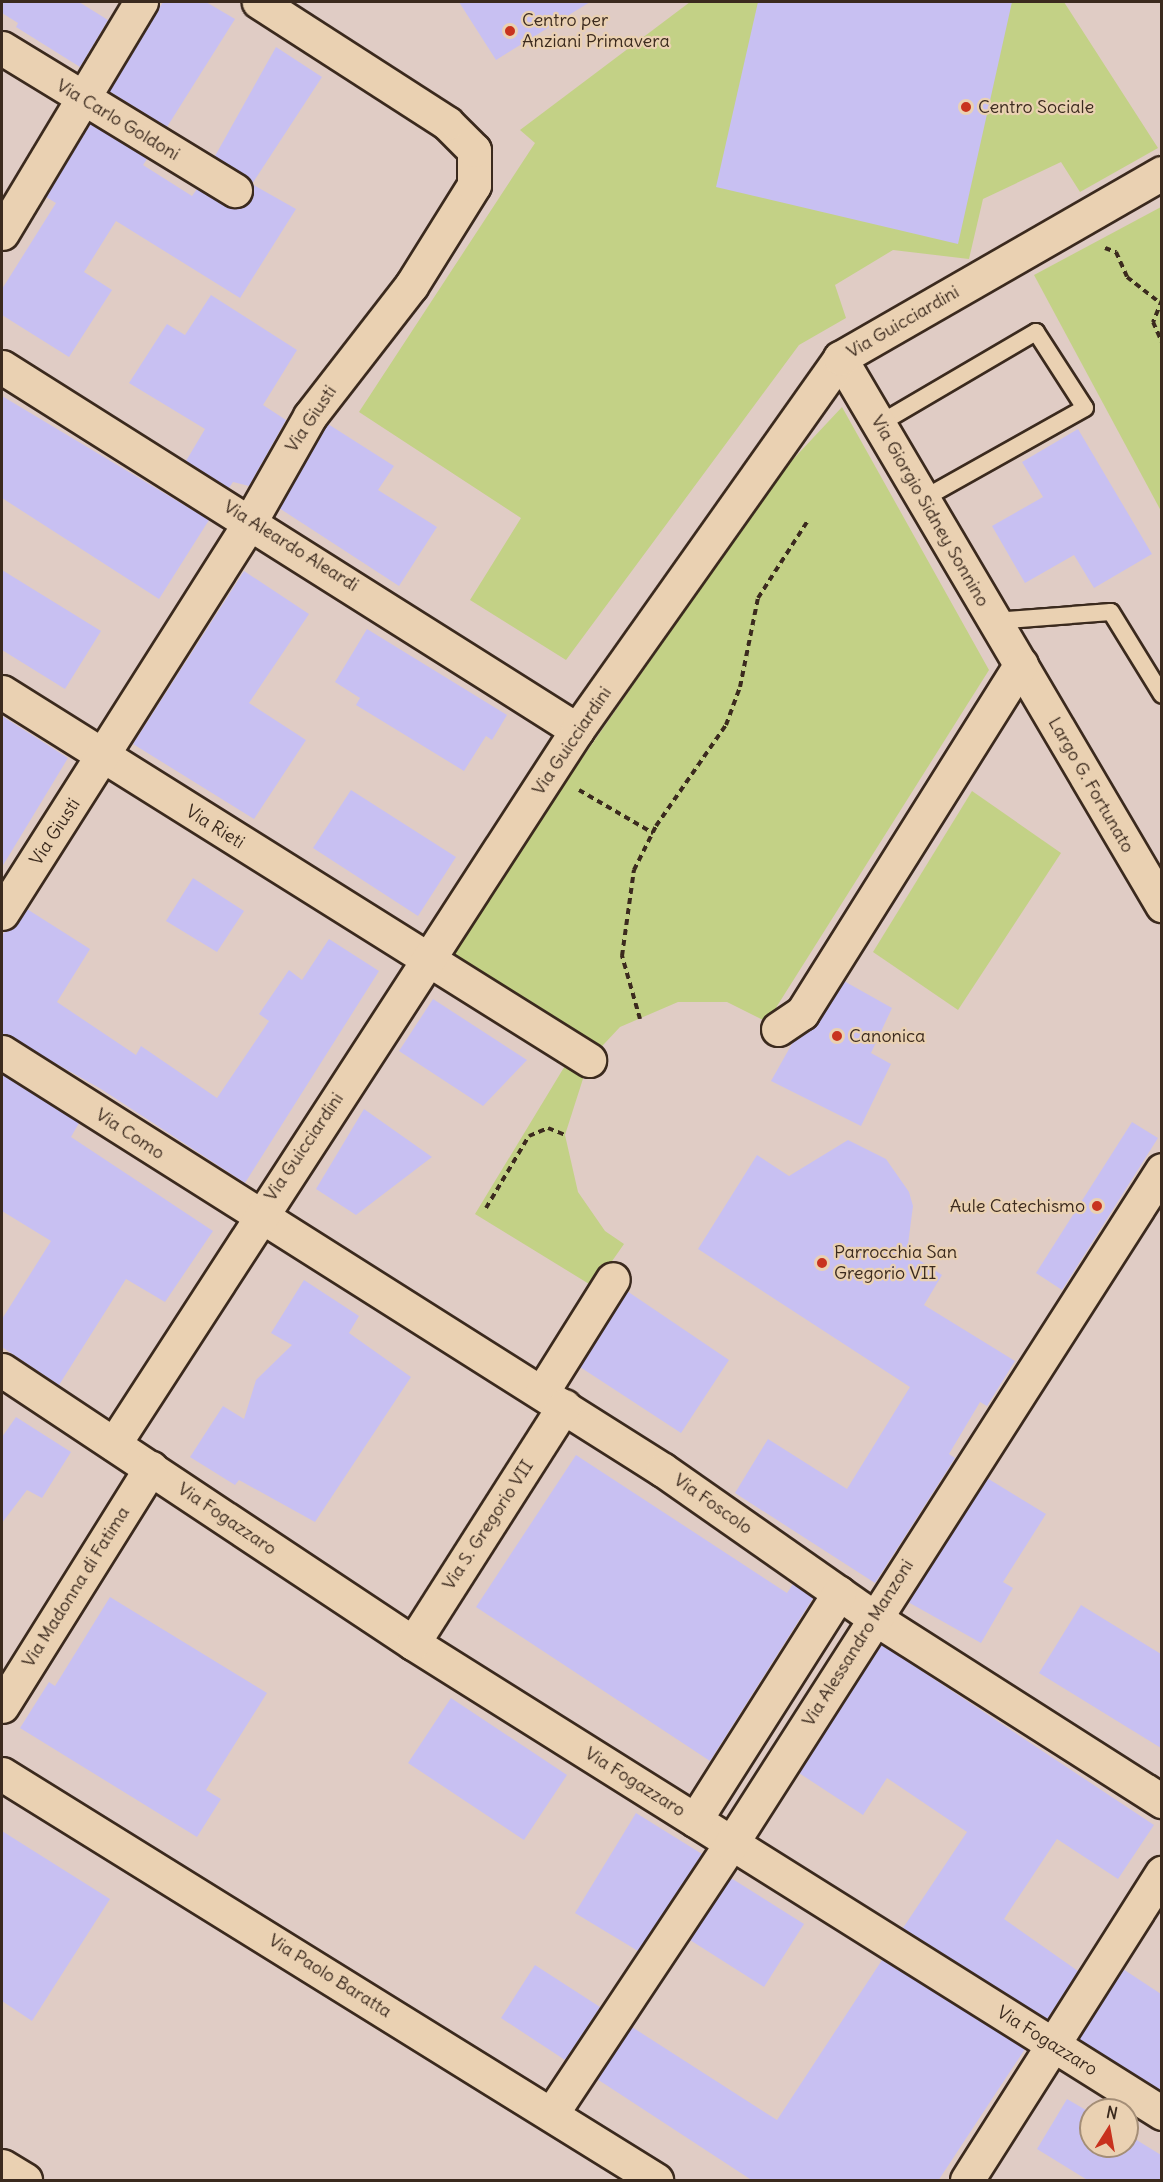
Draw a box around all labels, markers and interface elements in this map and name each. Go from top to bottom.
place label: Centro per Anziani Primavera [522,10,670,52]
marker: Centro per Anziani Primavera [503,24,517,38]
street label: Via Carlo Goldoni [52,75,184,165]
place label: Centro Sociale [978,96,1094,118]
marker: Centro Sociale [959,100,973,114]
street label: Via Guicciardini [843,281,963,363]
street label: Via Giusti [281,382,341,456]
street label: Via Giorgio Sidney Sonnino [866,411,994,611]
street label: Via Aleardo Aleardi [220,496,362,596]
street label: Via Guicciardini [528,683,616,799]
street label: Largo G. Fortunato [1043,713,1139,857]
street label: Via Giusti [25,794,85,870]
street label: Via Rieti [182,801,248,853]
place label: Canonica [849,1025,925,1047]
marker: Canonica [830,1029,844,1043]
street label: Via Guicciardini [260,1089,348,1205]
street label: Via Como [92,1104,168,1164]
place label: Aule Catechismo [950,1195,1085,1217]
marker: Aule Catechismo [1090,1199,1104,1213]
place label: Parrocchia San Gregorio VII [834,1242,957,1284]
marker: Parrocchia San Gregorio VII [815,1256,829,1270]
street label: Via S. Gregorio VII [438,1456,538,1594]
street label: Via Foscolo [670,1469,756,1539]
street label: Via Fogazzaro [174,1478,280,1560]
street label: Via Madonna di Fatima [18,1503,134,1671]
street label: Via Alessandro Manzoni [798,1556,918,1730]
street label: Via Fogazzaro [581,1743,689,1821]
street label: Via Paolo Baratta [265,1930,395,2022]
street label: Via Fogazzaro [993,2002,1101,2080]
north arrow [1079,2098,1139,2158]
text: N [1105,2101,1119,2123]

